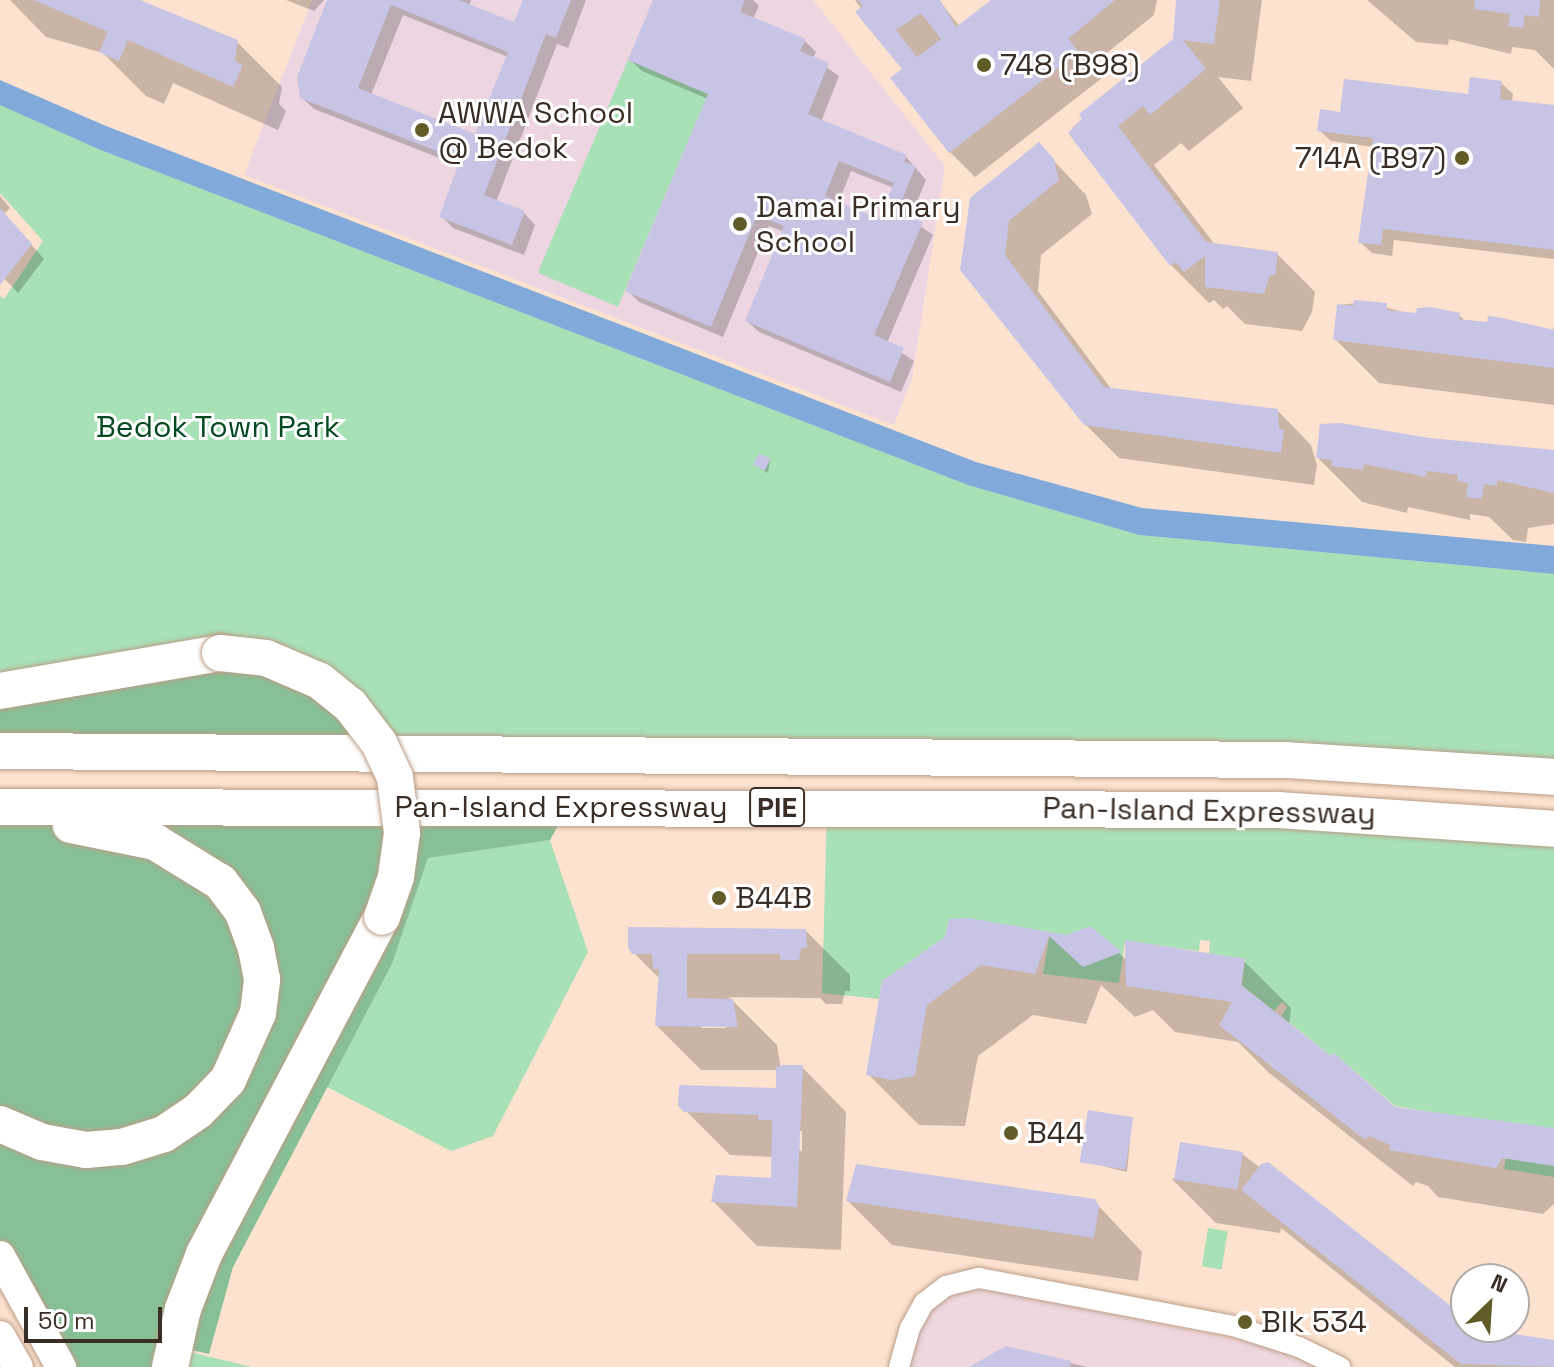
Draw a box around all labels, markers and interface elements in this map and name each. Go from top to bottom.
place label: 748 (B98) [1000,47,1140,83]
marker: 748 (B98) [975,56,993,74]
place label: AWWA School @ Bedok [438,95,634,166]
marker: AWWA School @ Bedok [413,121,431,139]
place label: 714A (B97) [1294,140,1446,176]
marker: 714A (B97) [1453,149,1471,167]
place label: Damai Primary School [756,189,961,260]
marker: Damai Primary School [731,215,749,233]
park label: Bedok Town Park [96,409,340,445]
road number: PIE [749,783,805,831]
street label: Pan-Island Expressway [394,789,728,825]
street label: Pan-Island Expressway [1042,790,1376,832]
place label: B44B [735,880,812,916]
marker: B44B [710,889,728,907]
place label: B44 [1027,1115,1084,1151]
marker: B44 [1002,1124,1020,1142]
north arrow [1450,1263,1530,1343]
text: N [1487,1267,1512,1299]
scale bar [28,1291,166,1341]
place label: Blk 534 [1261,1304,1367,1340]
text: 50 m [38,1305,95,1336]
marker: Blk 534 [1236,1313,1254,1331]

